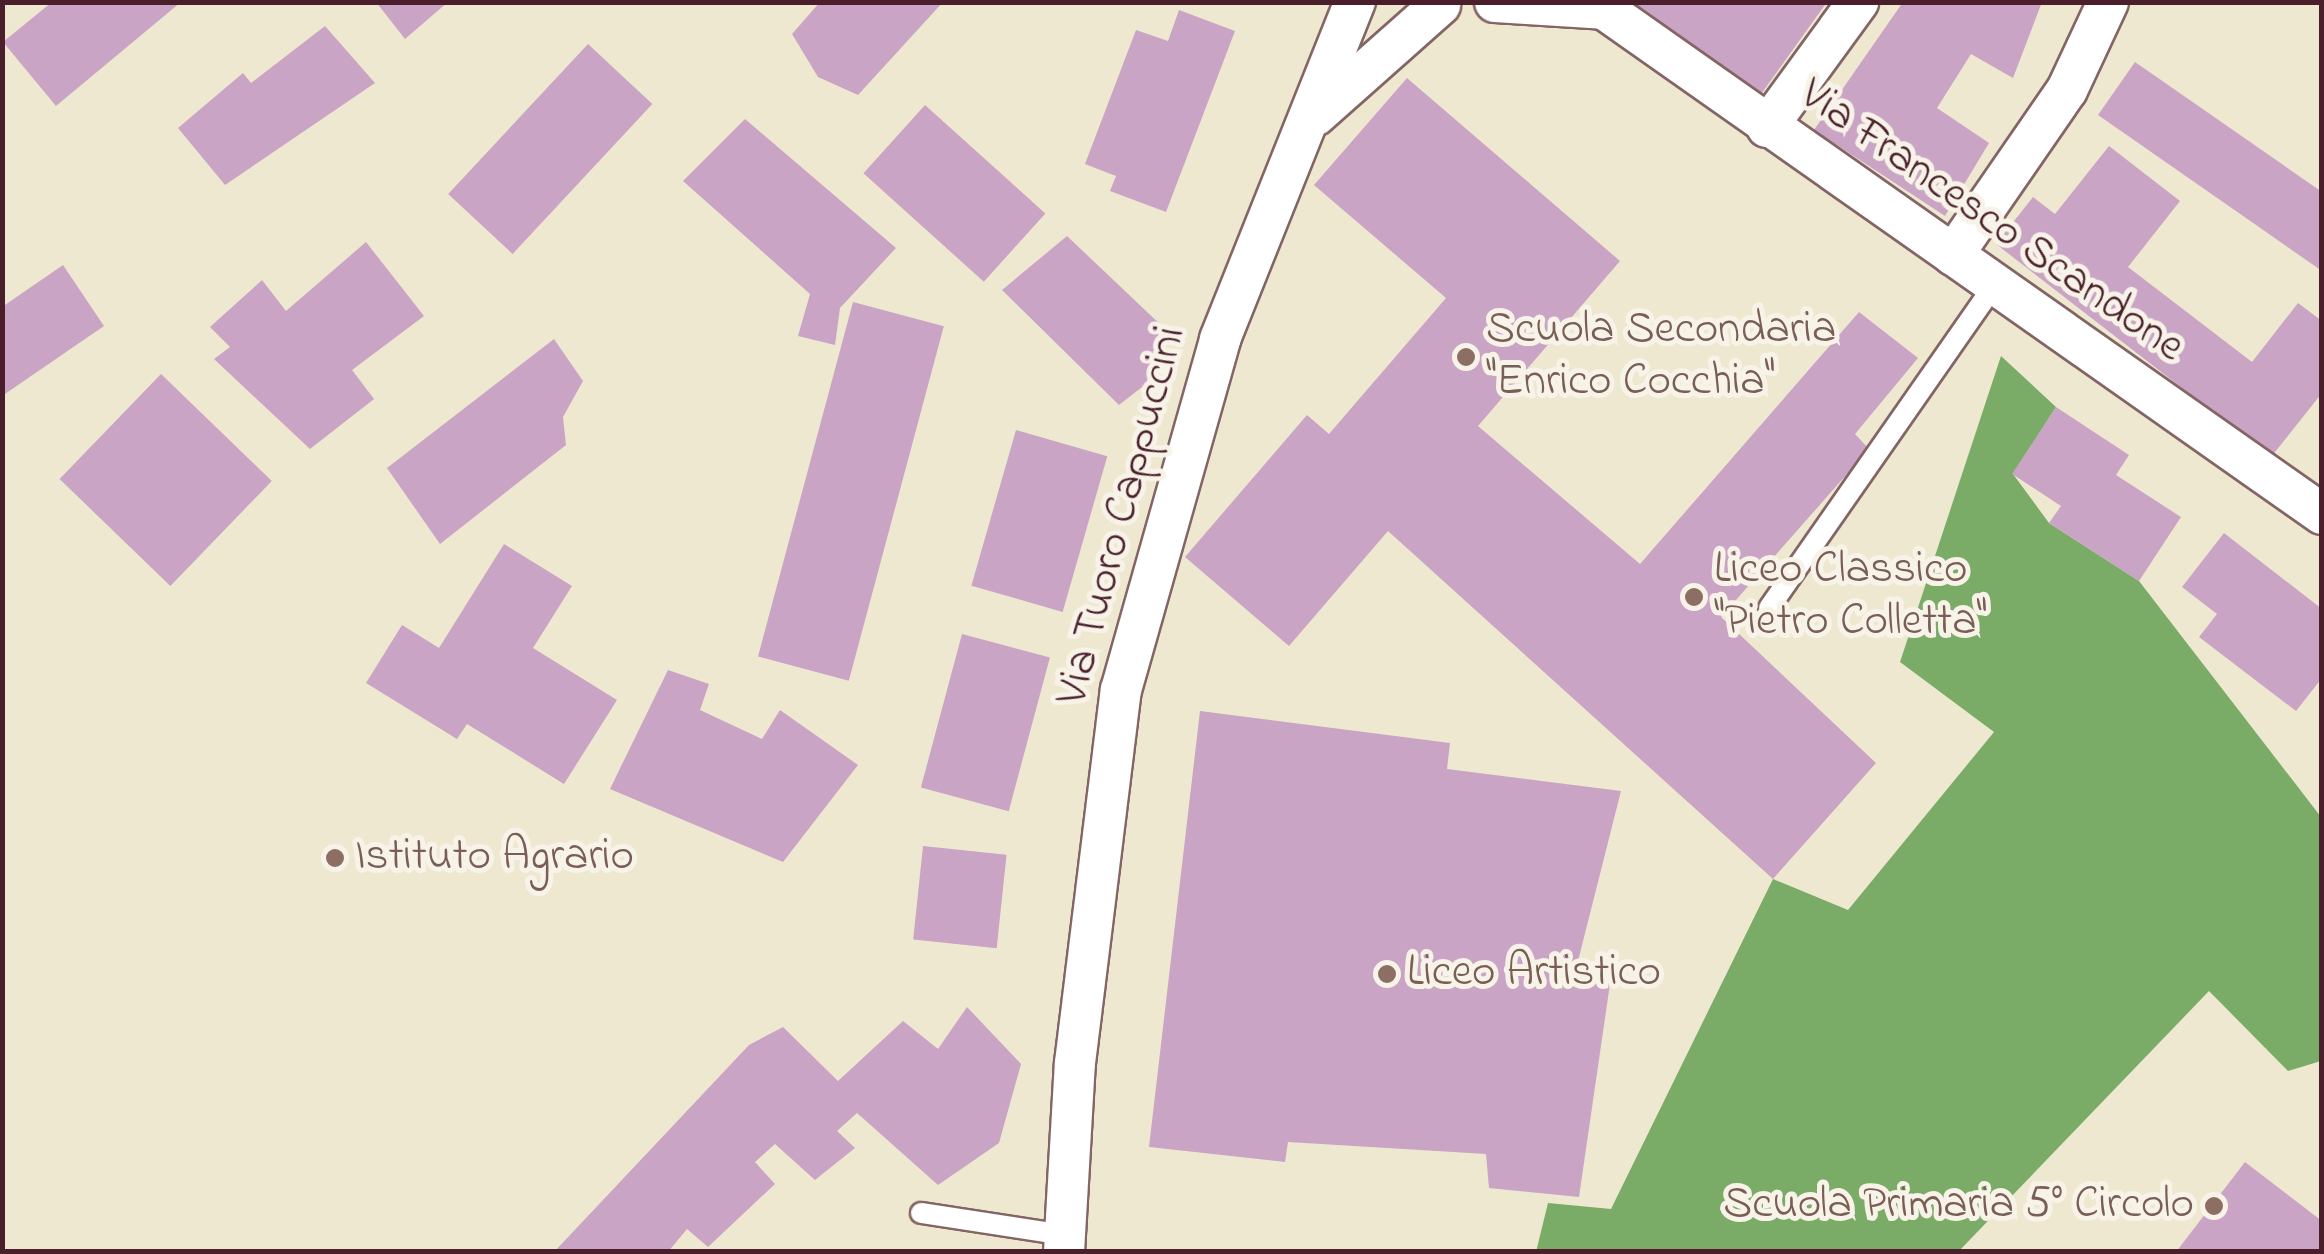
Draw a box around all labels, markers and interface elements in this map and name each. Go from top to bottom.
street label: Via Francesco Scandone [1788,69,2194,375]
place label: Scuola Secondaria "Enrico Cocchia" [1486,304,1836,410]
street label: Via Tuoro Cappuccini [1046,321,1200,711]
marker: Scuola Secondaria "Enrico Cocchia" [1455,346,1477,368]
place label: Liceo Classico "Pietro Colletta" [1714,544,1987,650]
marker: Liceo Classico "Pietro Colletta" [1683,586,1705,608]
place label: Istituto Agrario [355,831,634,885]
marker: Istituto Agrario [324,847,346,869]
place label: Liceo Artistico [1407,947,1661,1001]
marker: Liceo Artistico [1376,963,1398,985]
place label: Scuola Primaria 5° Circolo [1723,1179,2194,1233]
marker: Scuola Primaria 5° Circolo [2203,1195,2225,1217]

